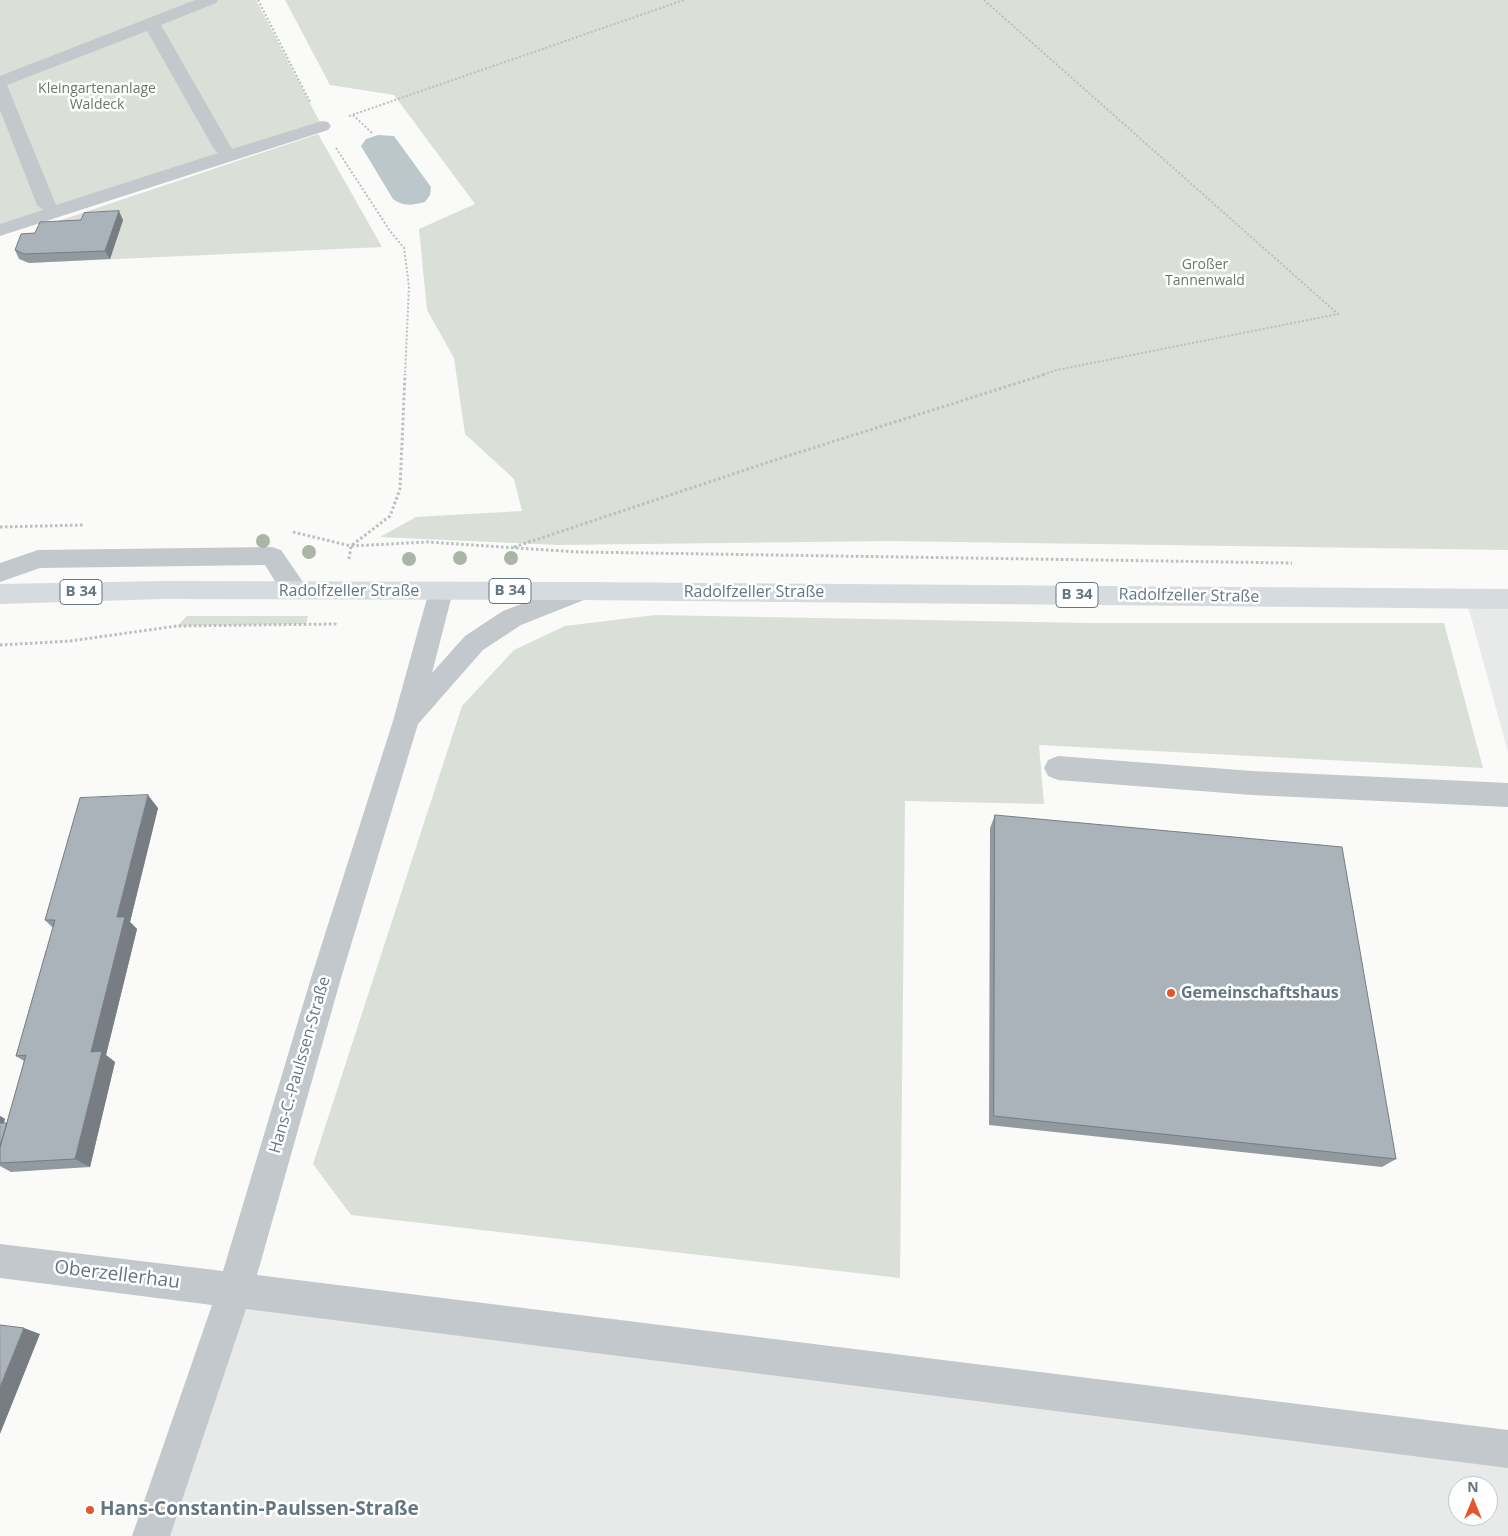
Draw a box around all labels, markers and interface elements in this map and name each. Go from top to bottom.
park label: Kleingartenanlage Waldeck [38,81,156,114]
park label: Großer Tannenwald [1165,257,1245,290]
road number: B 34 [489,578,531,604]
road number: B 34 [60,580,102,604]
street label: Radolfzeller Straße [279,581,419,601]
street label: Radolfzeller Straße [684,582,824,602]
road number: B 34 [1056,582,1098,608]
street label: Radolfzeller Straße [1118,585,1260,607]
street label: Hans-C.-Paulssen-Straße [266,974,334,1156]
place label: Gemeinschaftshaus [1181,983,1339,1003]
marker: Gemeinschaftshaus [1165,987,1177,999]
street label: Oberzellerhau [53,1256,181,1294]
north arrow [1448,1476,1498,1526]
text: N [1467,1477,1479,1496]
place label: Hans-Constantin-Paulssen-Straße [100,1499,419,1521]
marker: Hans-Constantin-Paulssen-Straße [84,1504,96,1516]

